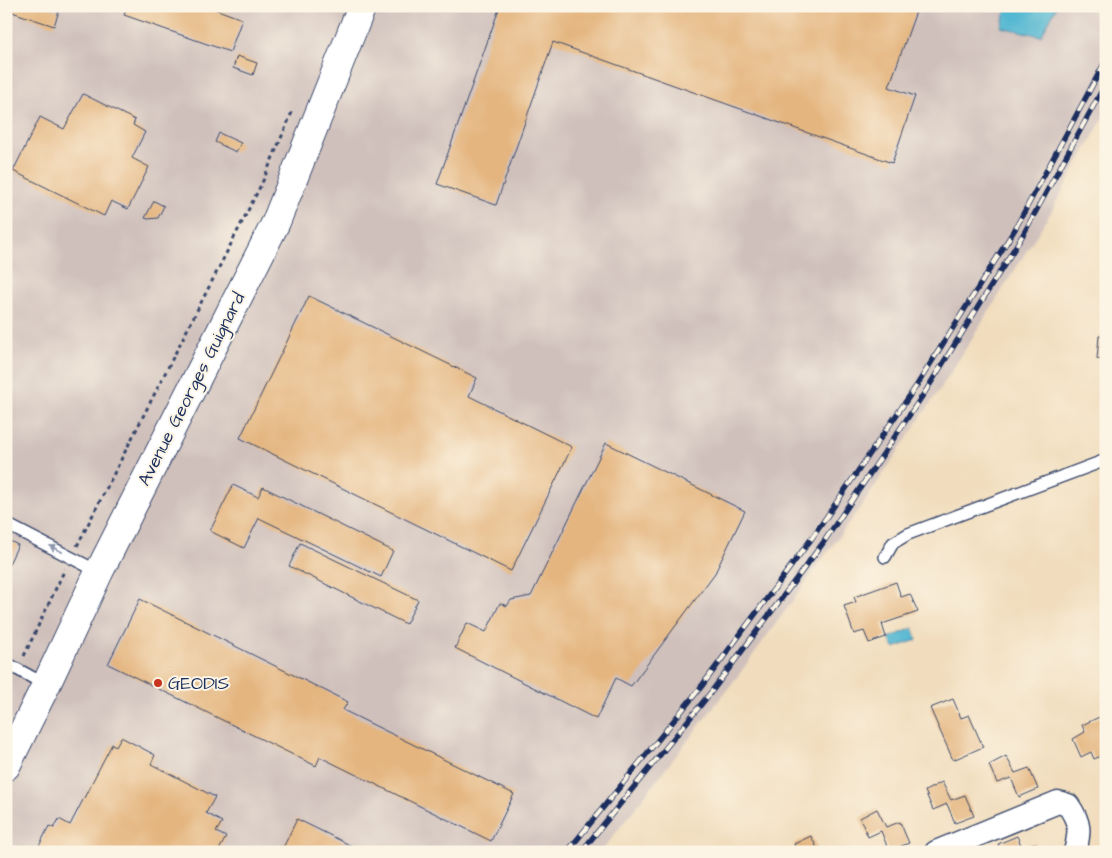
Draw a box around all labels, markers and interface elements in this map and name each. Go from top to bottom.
street label: Avenue Georges Guignard [132,288,252,491]
one-way arrow [49,545,63,553]
place label: GEODIS [168,671,229,696]
marker: GEODIS [152,677,164,689]

